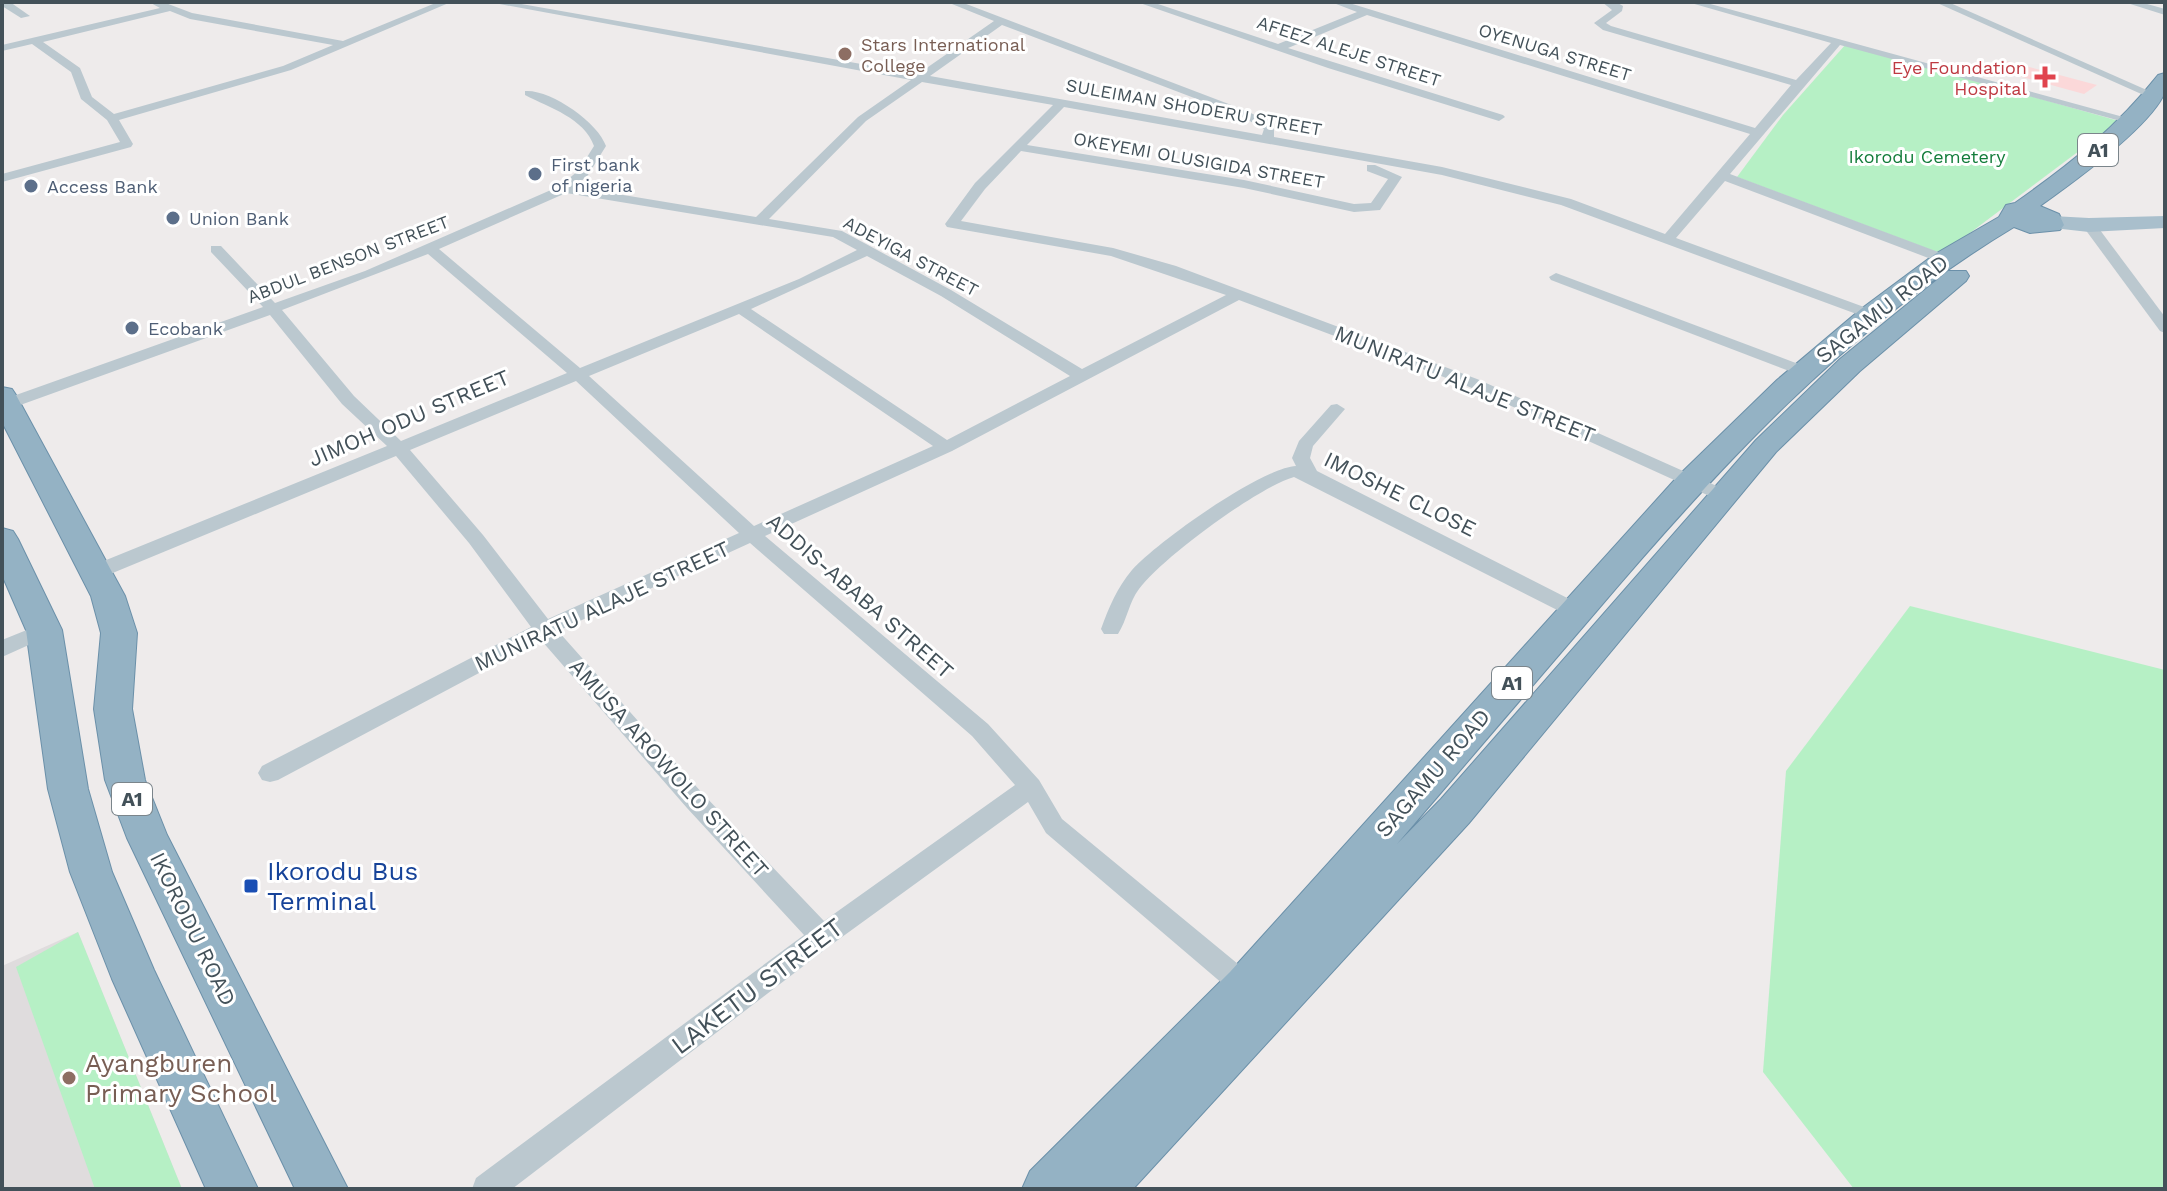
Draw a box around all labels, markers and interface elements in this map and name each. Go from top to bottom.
street label: AFEEZ ALEJE STREET [1254,11,1444,91]
street label: OYENUGA STREET [1476,19,1634,85]
place label: Stars International College [861,34,1026,76]
marker: Stars International College [836,45,854,63]
place label: Eye Foundation Hospital [1892,57,2027,99]
marker: Eye Foundation Hospital [2034,66,2056,88]
street label: SULEIMAN SHODERU STREET [1064,74,1324,140]
street label: OKEYEMI OLUSIGIDA STREET [1072,128,1326,192]
road number: A1 [2078,134,2118,166]
park label: Ikorodu Cemetery [1849,146,2006,167]
place label: First bank of nigeria [551,154,640,196]
marker: First bank of nigeria [526,165,544,183]
place label: Access Bank [47,176,158,197]
marker: Access Bank [22,177,40,195]
place label: Union Bank [189,208,289,229]
marker: Union Bank [164,209,182,227]
street label: ABDUL BENSON STREET [244,211,452,307]
street label: ADEYIGA STREET [840,212,982,300]
street label: SAGAMU ROAD [1811,250,1953,368]
place label: Ecobank [148,318,223,339]
marker: Ecobank [123,319,141,337]
street label: MUNIRATU ALAJE STREET [1331,320,1599,448]
street label: JIMOH ODU STREET [305,364,513,472]
street label: IMOSHE CLOSE [1320,446,1480,542]
street label: ADDIS-ABABA STREET [762,508,958,684]
street label: MUNIRATU ALAJE STREET [470,536,734,676]
street label: AMUSA AROWOLO STREET [564,654,774,882]
road number: A1 [1492,667,1532,699]
street label: SAGAMU ROAD [1371,704,1495,842]
road number: A1 [112,783,152,815]
street label: IKORODU ROAD [145,848,241,1010]
place label: Ikorodu Bus Terminal [267,856,418,916]
marker: Ikorodu Bus Terminal [242,877,260,895]
street label: LAKETU STREET [665,912,849,1060]
place label: Ayangburen Primary School [85,1048,277,1108]
marker: Ayangburen Primary School [60,1069,78,1087]

